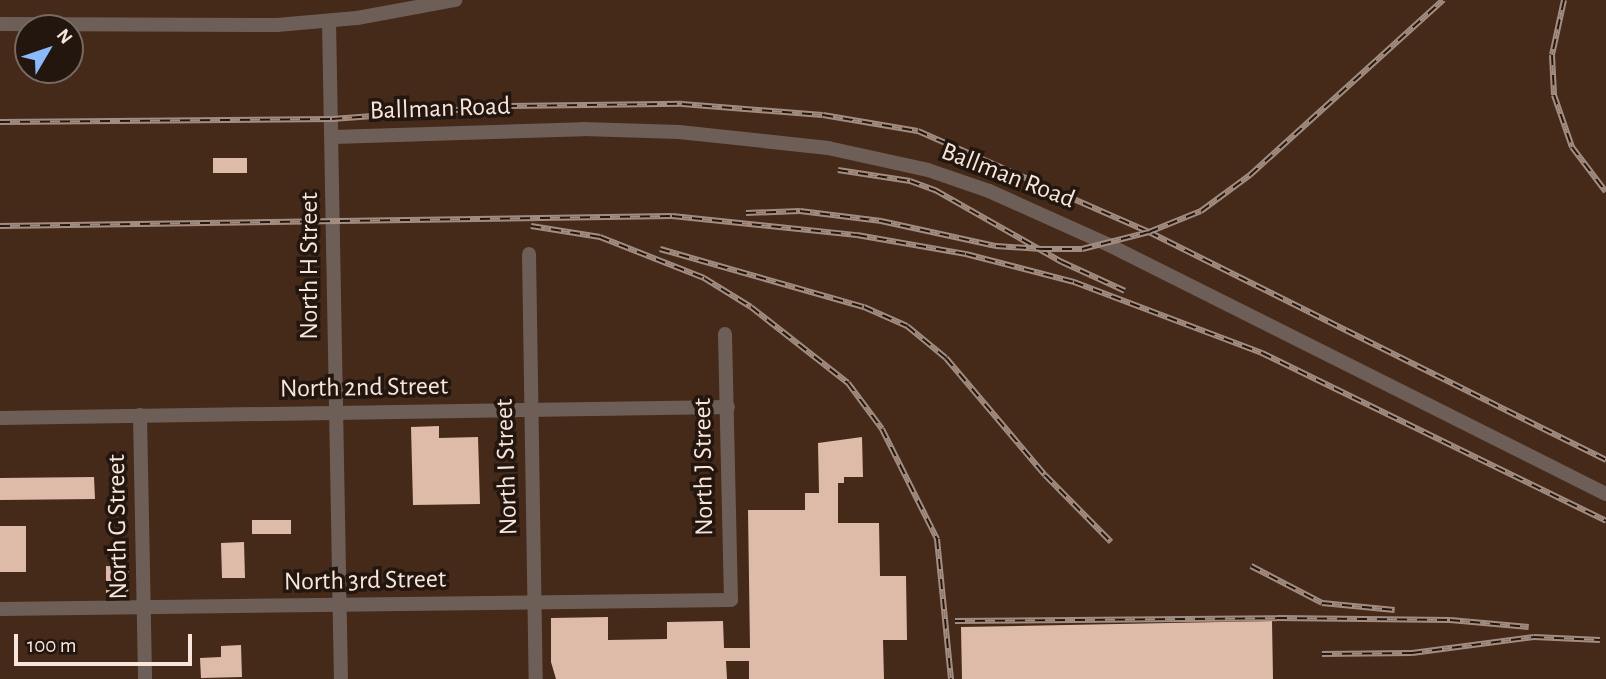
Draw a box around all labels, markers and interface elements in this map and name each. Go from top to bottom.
north arrow [14,14,84,84]
text: N [53,26,76,48]
street label: Ballman Road [369,91,511,127]
street label: Ballman Road [937,136,1079,216]
street label: North H Street [294,192,326,340]
street label: North 2nd Street [280,371,448,405]
street label: North I Street [489,398,525,536]
street label: North J Street [687,398,721,536]
street label: North G Street [101,454,135,600]
street label: North 3rd Street [284,564,446,598]
scale bar [18,620,196,664]
text: 100 m [27,635,77,656]

